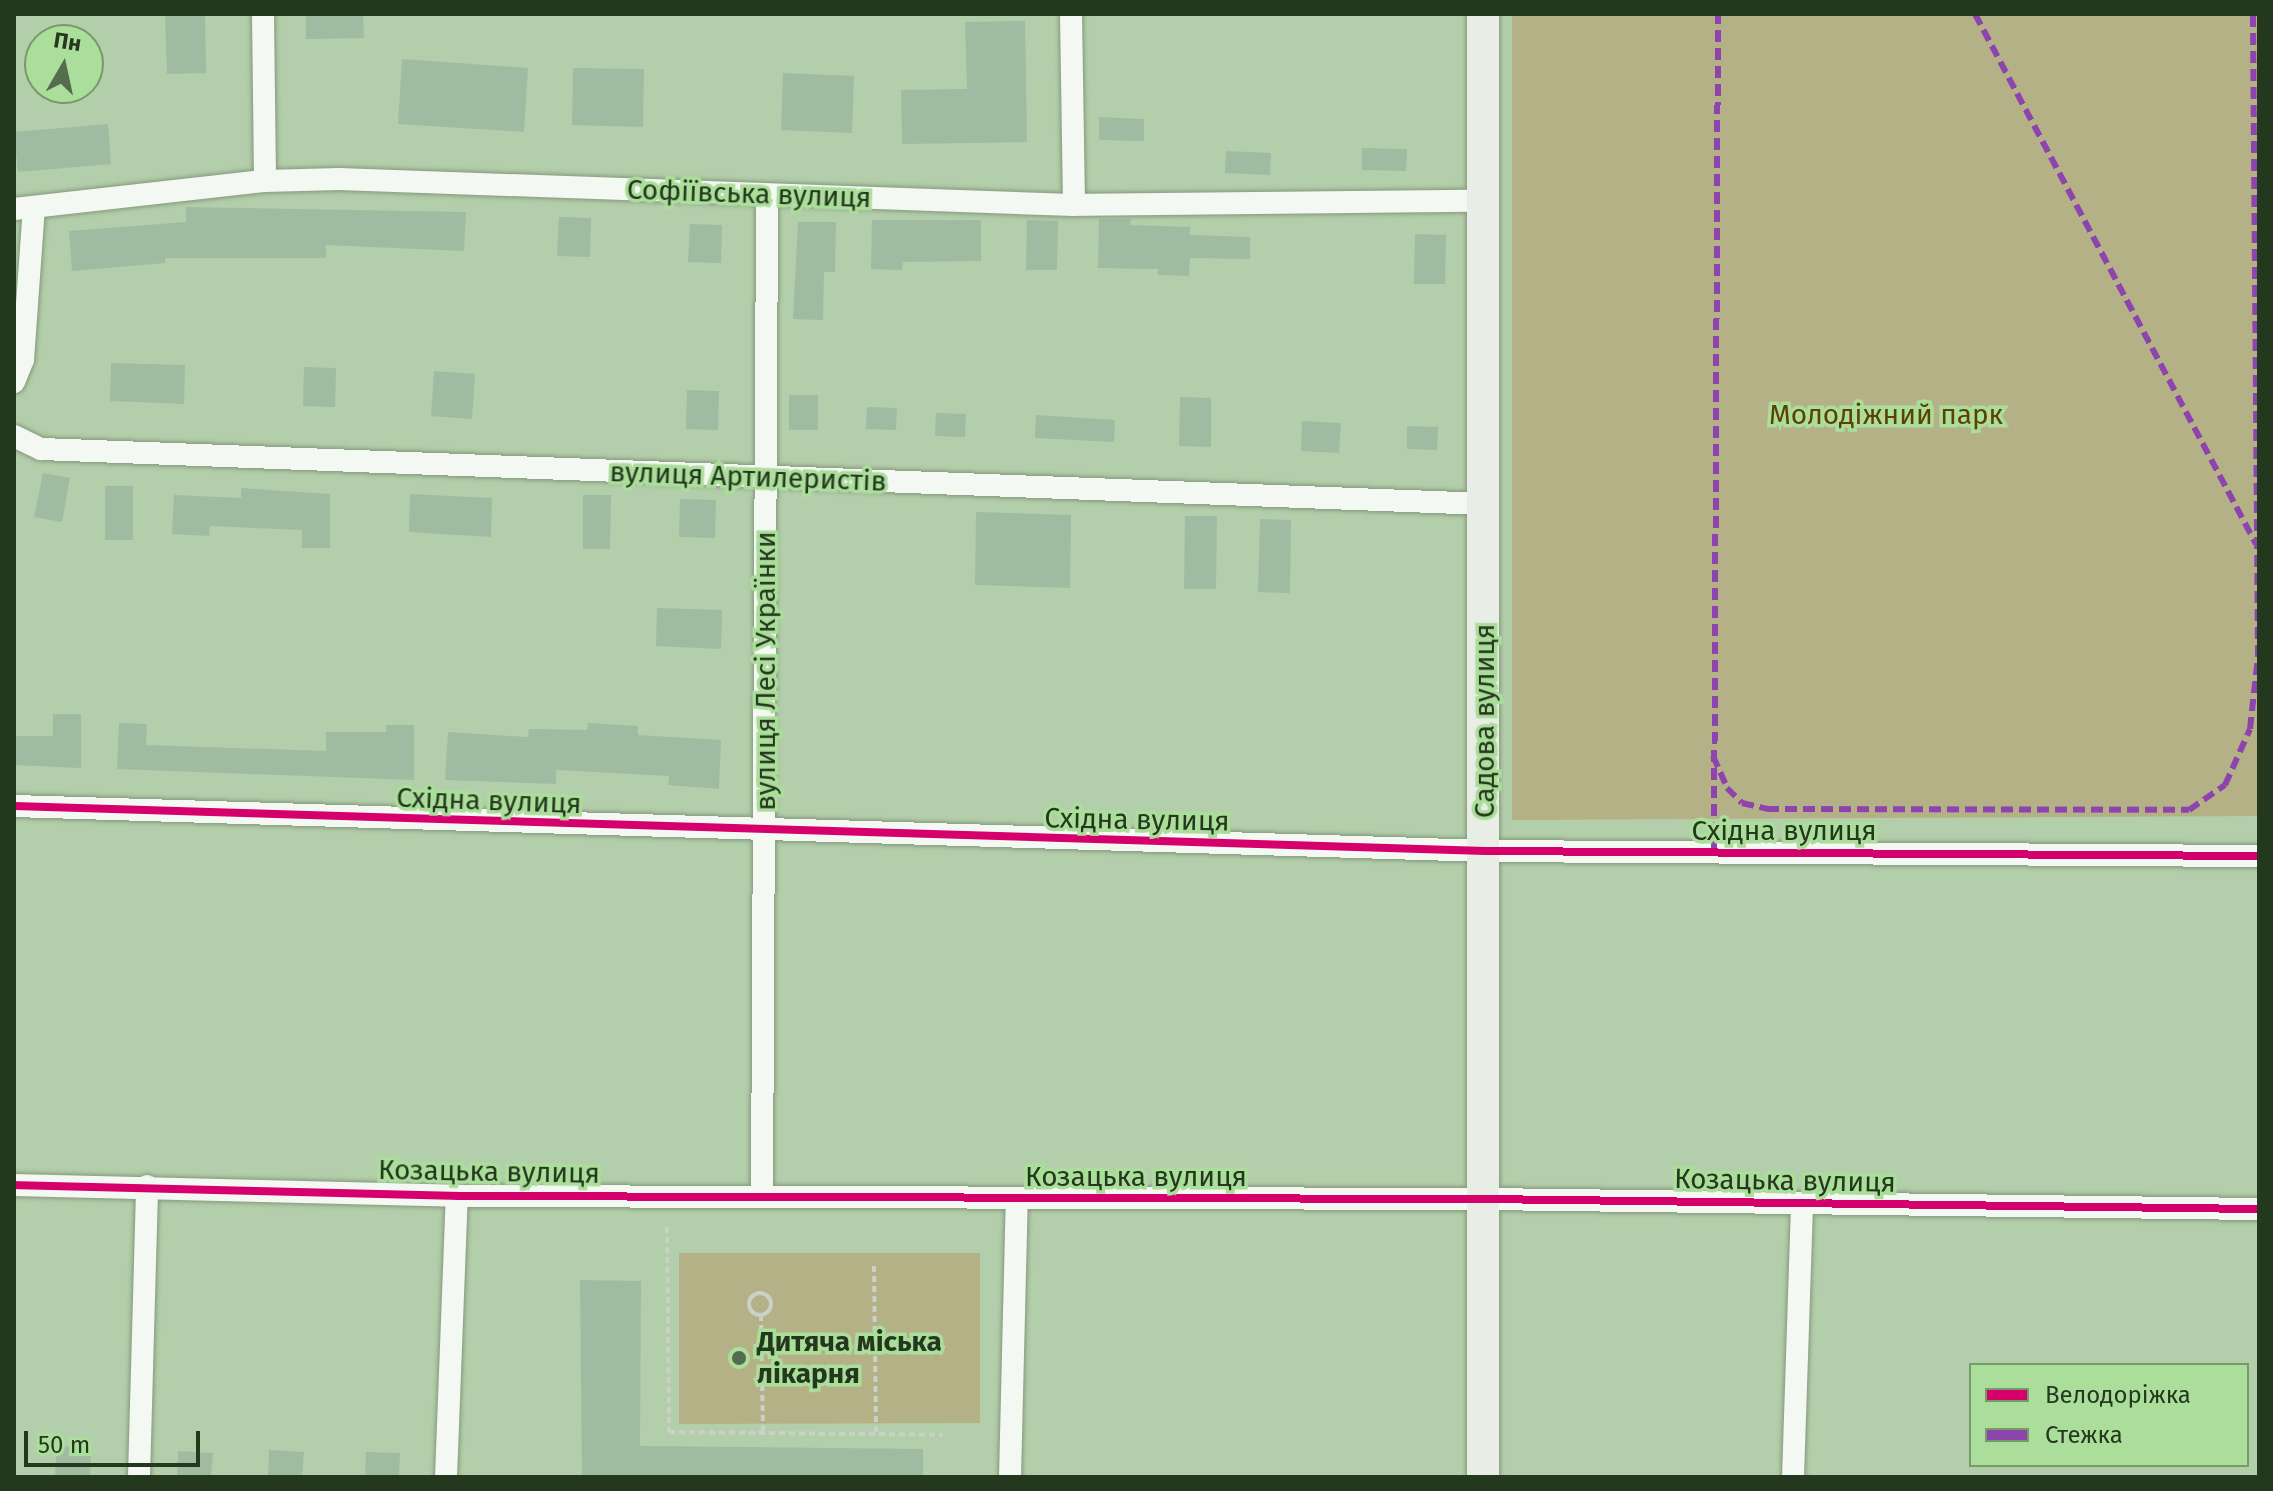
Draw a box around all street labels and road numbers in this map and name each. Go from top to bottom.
street label: Софіївська вулиця [626,173,872,215]
street label: вулиця Артилеристів [609,455,887,499]
street label: вулиця Лесі Українки [749,531,783,811]
street label: Садова вулиця [1468,624,1502,818]
street label: Східна вулиця [396,781,582,821]
street label: Східна вулиця [1044,802,1230,838]
street label: Східна вулиця [1691,814,1877,848]
street label: Козацька вулиця [378,1153,600,1191]
street label: Козацька вулиця [1025,1160,1247,1194]
street label: Козацька вулиця [1674,1162,1896,1200]

